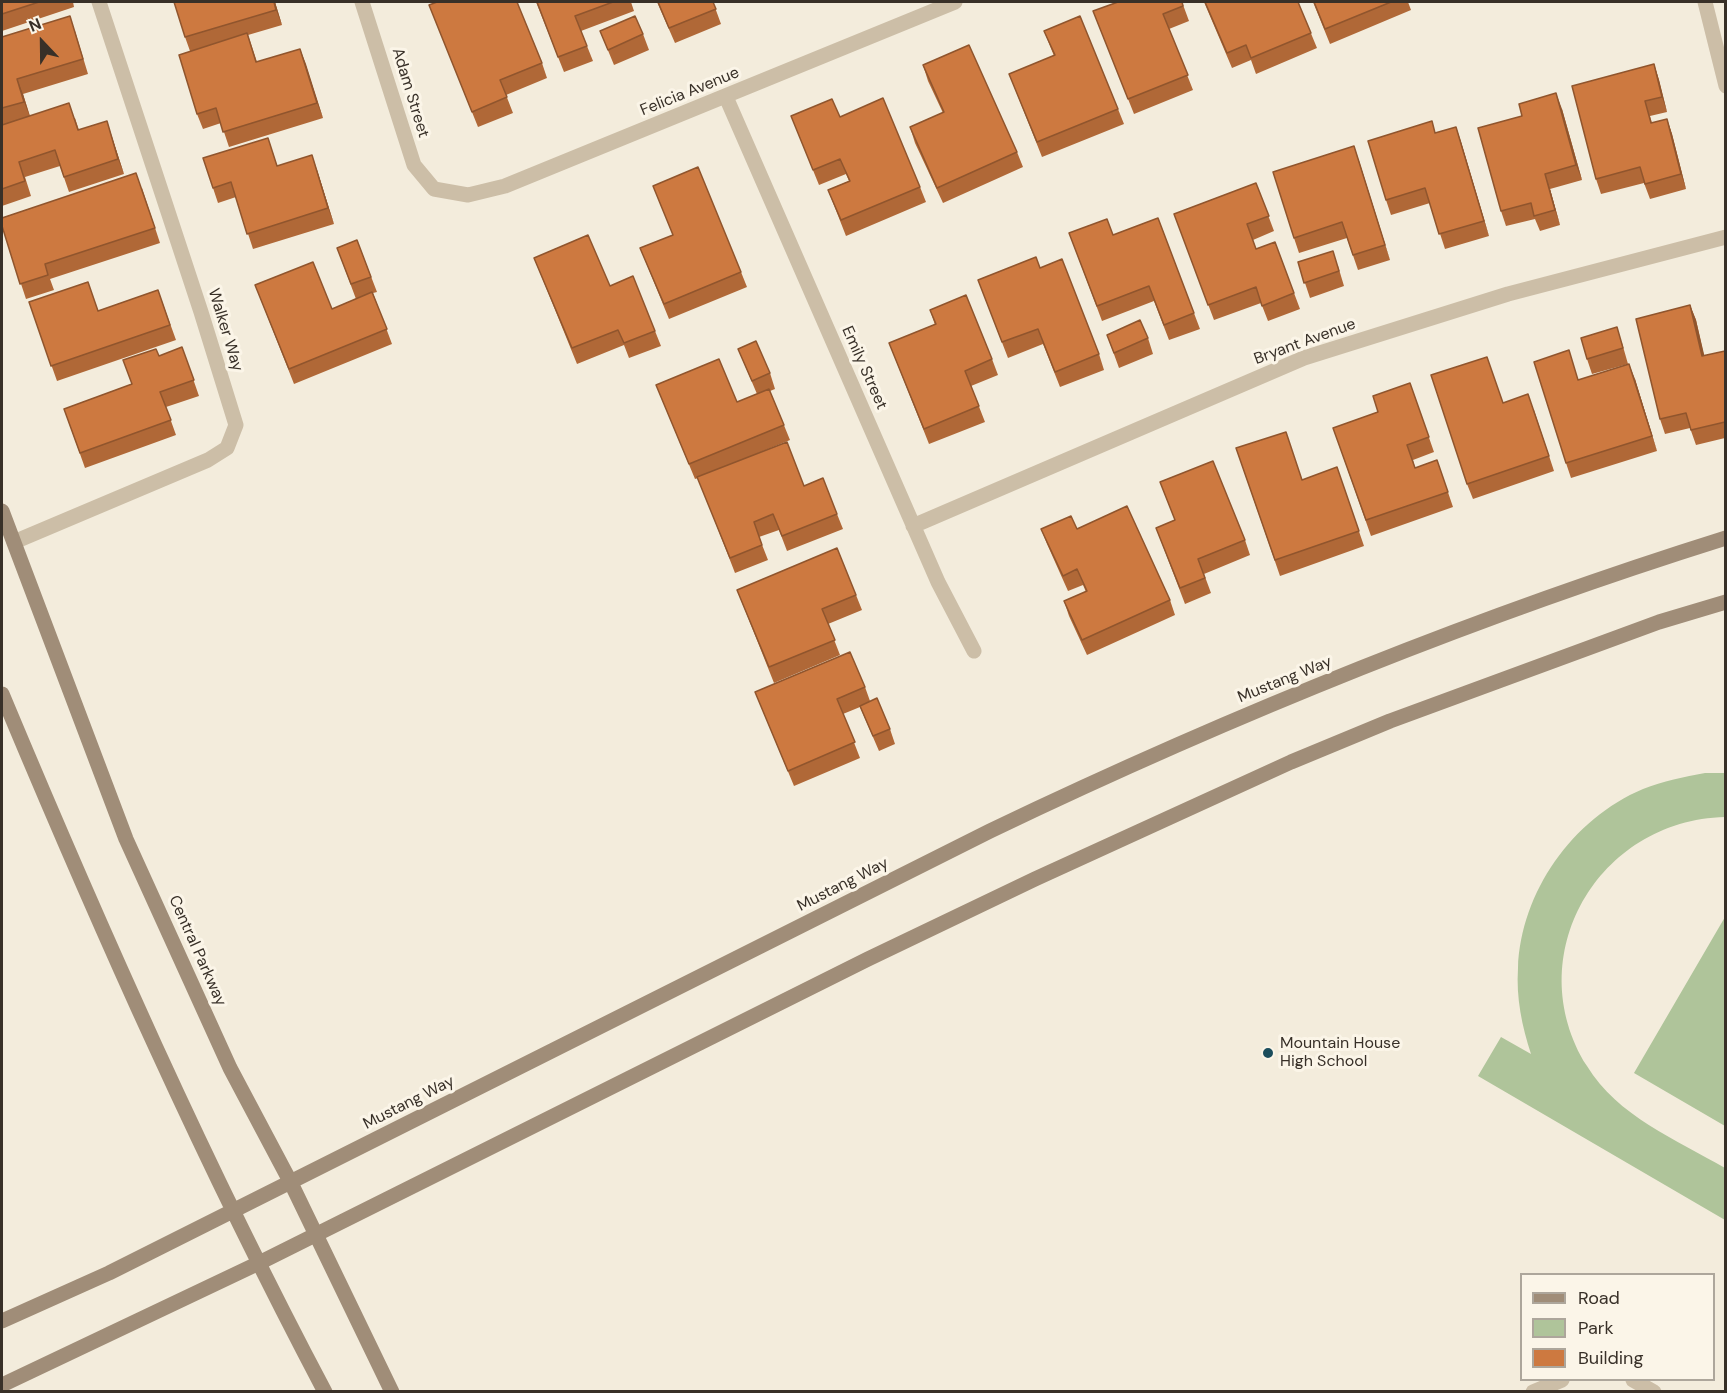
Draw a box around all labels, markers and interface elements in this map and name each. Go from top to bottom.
north arrow [12,12,72,72]
text: N [26,13,44,37]
street label: Adam Street [387,46,433,140]
street label: Felicia Avenue [638,63,742,121]
street label: Walker Way [203,286,247,374]
street label: Bryant Avenue [1252,315,1358,369]
street label: Emily Street [837,323,891,413]
street label: Mustang Way [1235,652,1335,708]
street label: Mustang Way [794,854,892,916]
street label: Central Parkway [164,893,230,1009]
place label: Mountain House High School [1280,1034,1400,1072]
marker: Mountain House High School [1261,1046,1275,1060]
street label: Mustang Way [360,1072,458,1134]
legend [1520,1273,1715,1381]
text: Road [1578,1286,1620,1310]
text: Park [1578,1316,1614,1340]
text: Building [1578,1346,1643,1370]

